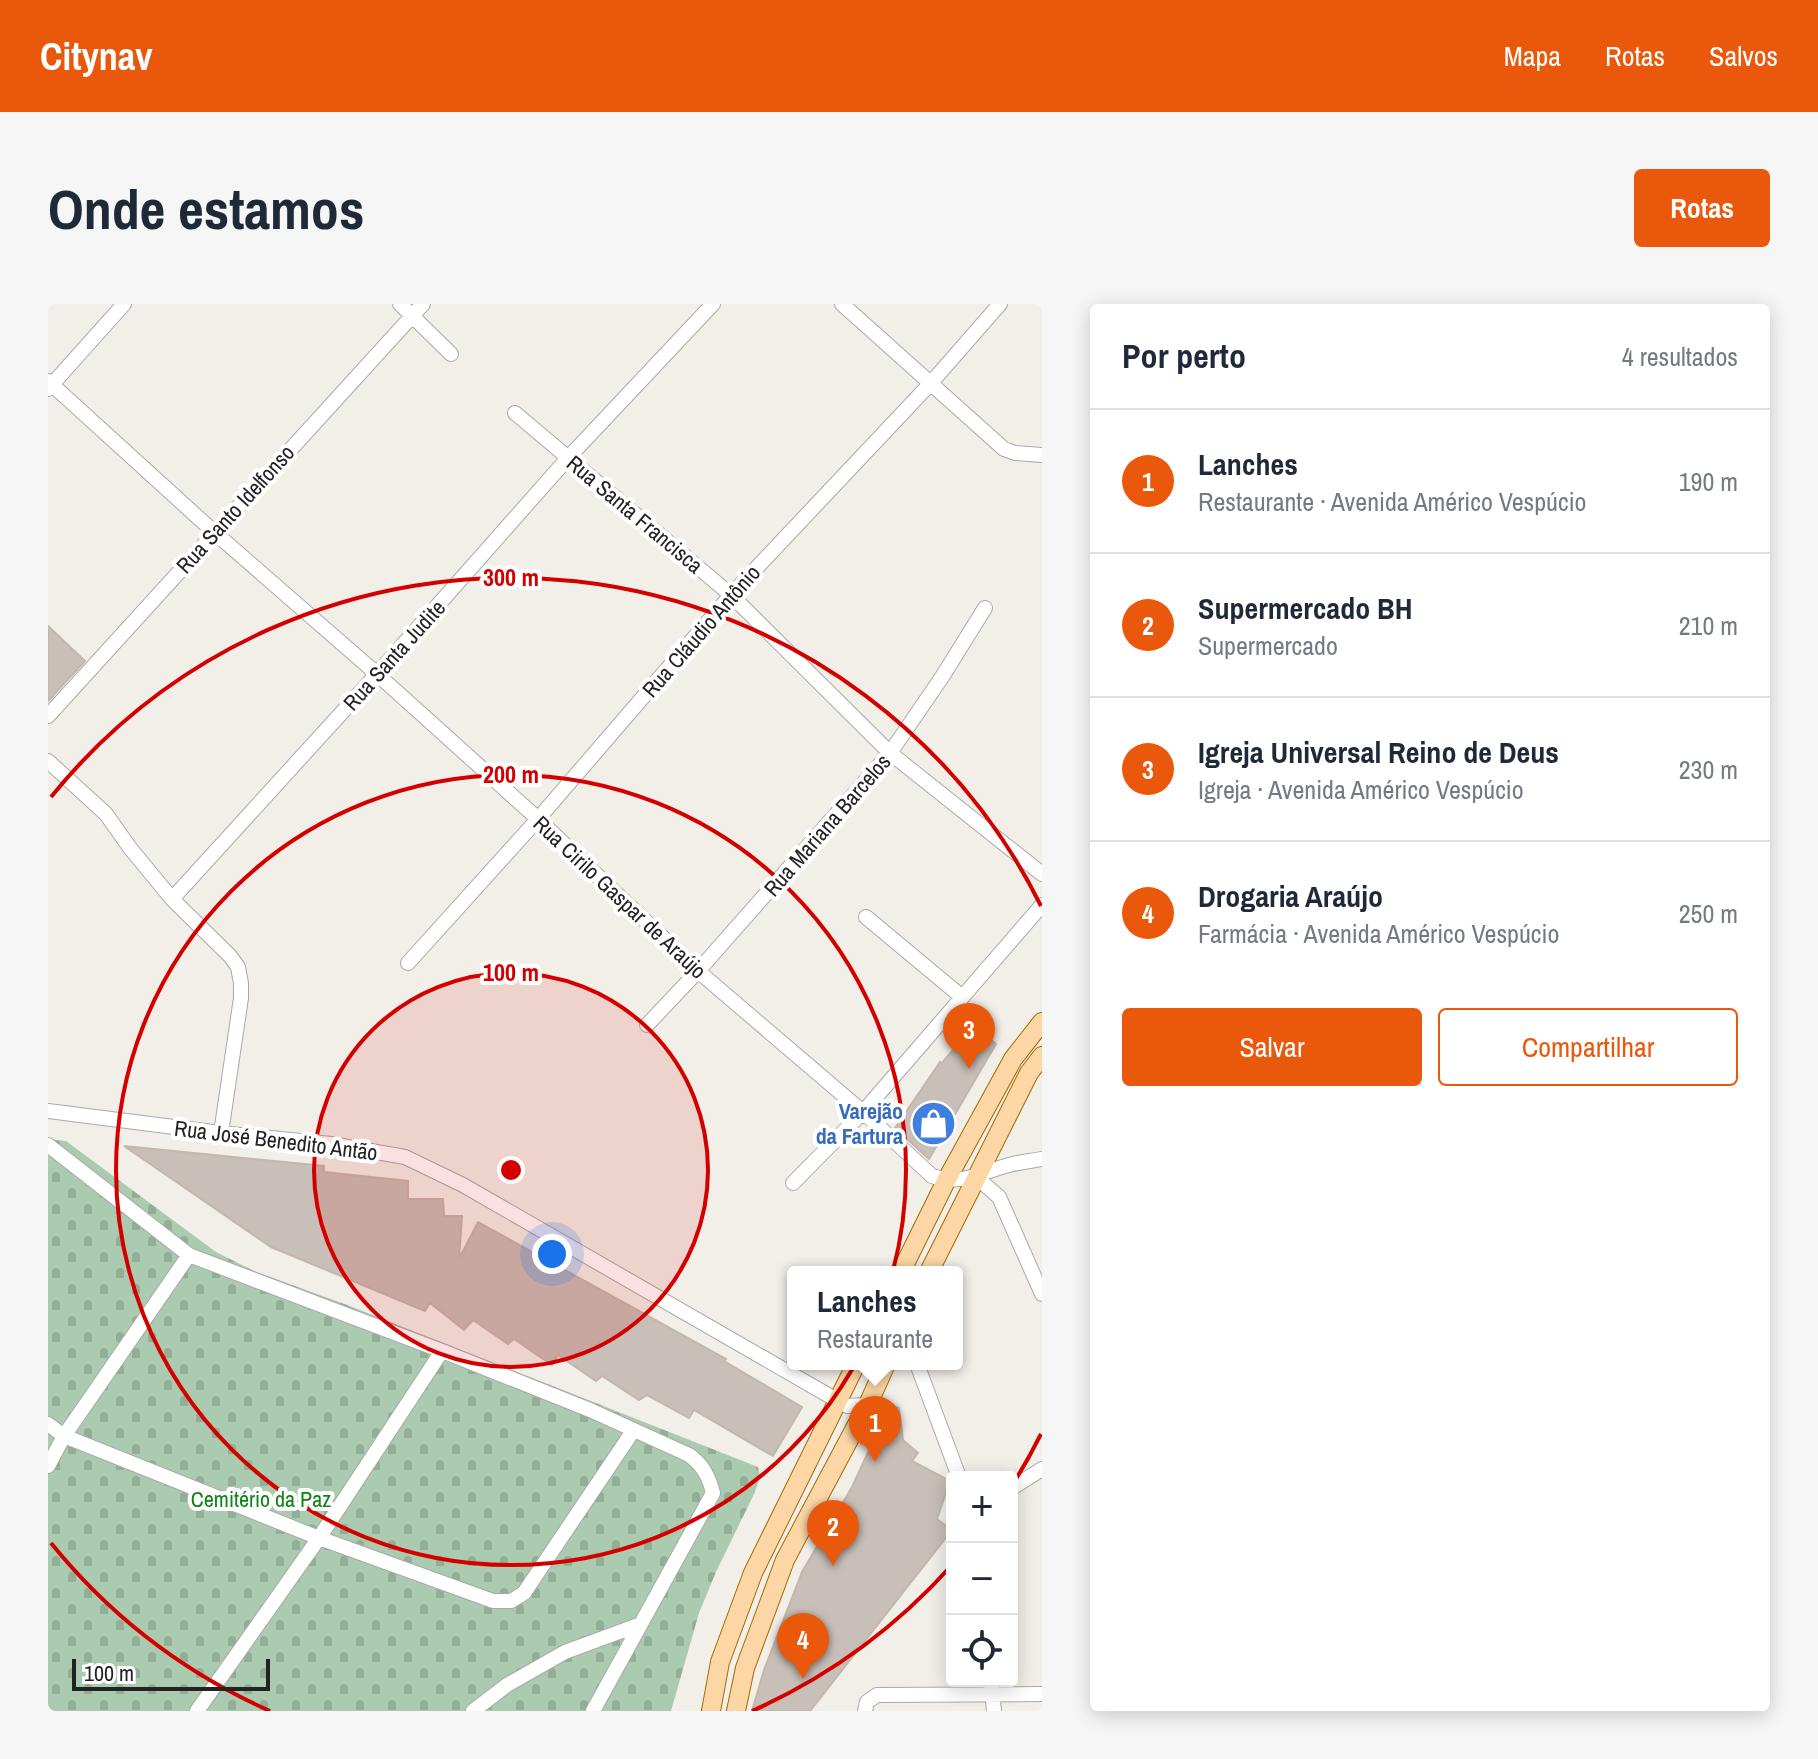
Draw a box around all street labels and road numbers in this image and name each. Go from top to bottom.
street label: Rua Santo Idelfonso [169,438,301,580]
street label: Rua Santa Francisca [560,448,710,580]
street label: Rua Cláudio Antônio [635,558,767,704]
street label: Rua Santa Judite [336,593,452,717]
street label: Rua Mariana Barcelos [757,747,897,903]
street label: Rua Cirilo Gaspar de Araújo [527,809,713,985]
street label: Rua José Benedito Antão [173,1113,379,1167]

